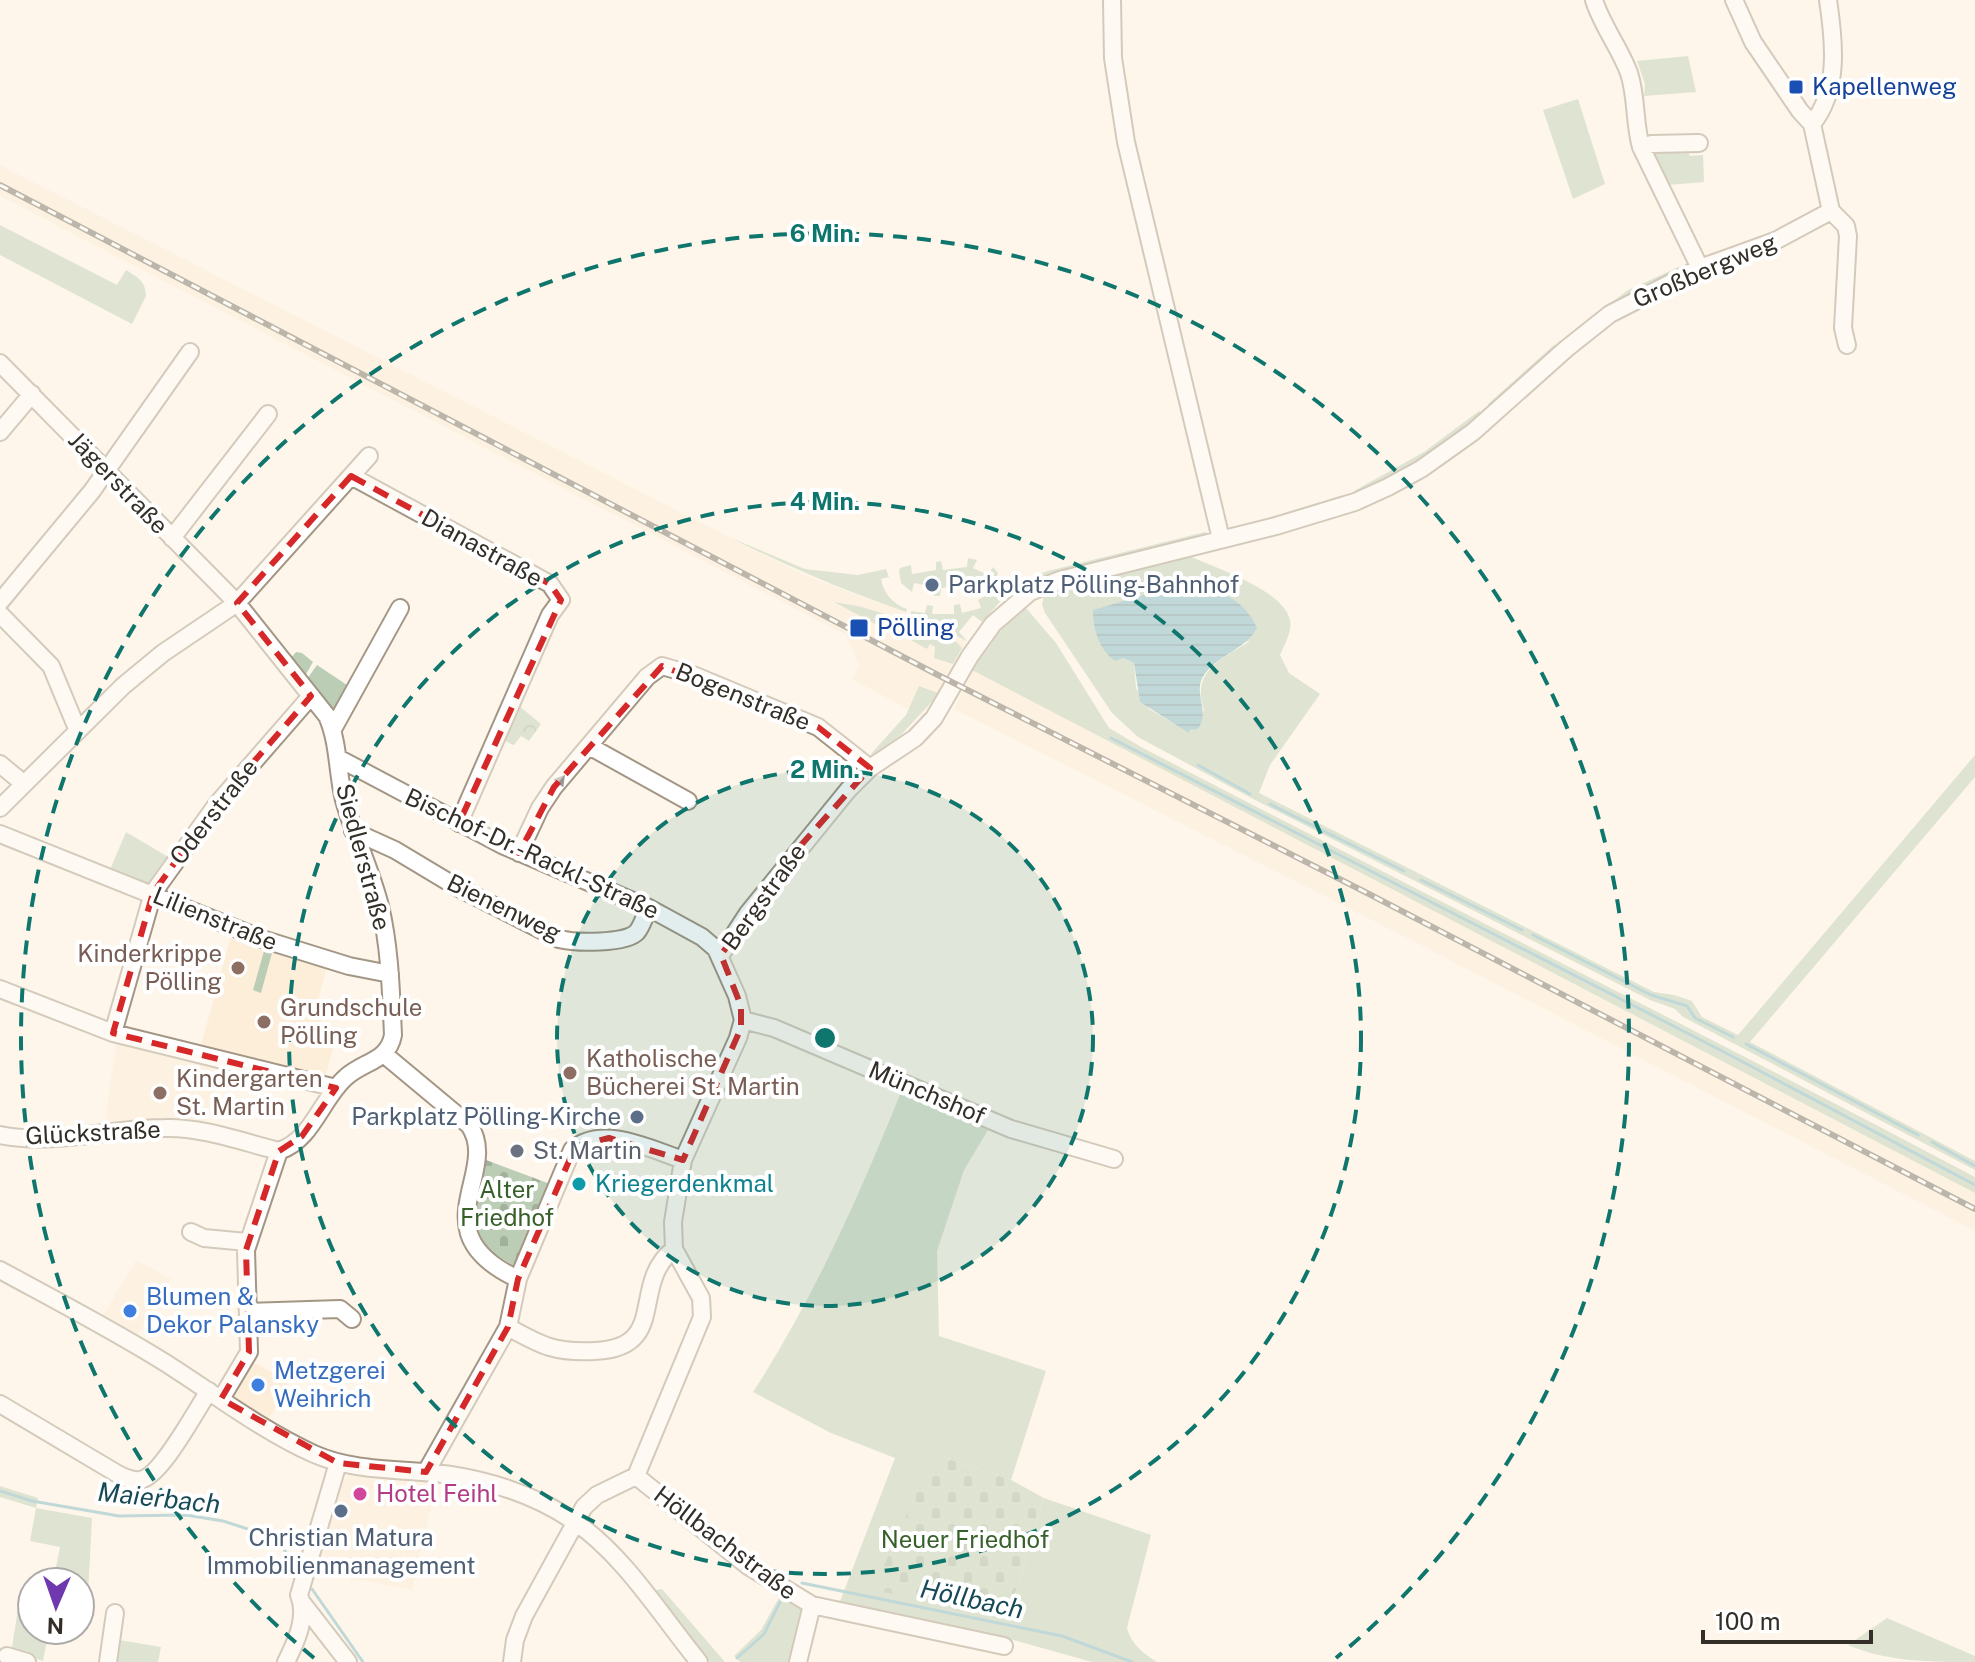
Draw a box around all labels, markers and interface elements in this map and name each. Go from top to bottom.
place label: Kapellenweg [1812,72,1957,100]
marker: Kapellenweg [1787,78,1805,96]
text: 6 Min. [790,219,860,247]
street label: Großbergweg [1629,227,1781,313]
street label: Jägerstraße [63,425,174,539]
text: 4 Min. [790,487,860,515]
street label: Dianastraße [417,502,548,592]
place label: Parkplatz Pölling-Bahnhof [948,570,1239,598]
marker: Parkplatz Pölling-Bahnhof [923,576,941,594]
place label: Pölling [877,613,955,641]
marker: Pölling [848,617,870,639]
street label: Bogenstraße [672,656,815,736]
street label: Oderstraße [163,753,263,870]
text: 2 Min. [790,755,860,783]
one-way arrow [548,775,564,795]
street label: Siedlerstraße [331,780,397,933]
street label: Bischof-Dr.-Rackl-Straße [401,782,664,924]
street label: Bergstraße [715,838,811,955]
street label: Bienenweg [443,867,566,947]
street label: Lilienstraße [149,880,282,956]
place label: Kinderkrippe Pölling [77,939,222,995]
marker: Kinderkrippe Pölling [229,959,247,977]
place label: Grundschule Pölling [280,993,422,1049]
marker: Grundschule Pölling [255,1013,273,1031]
centre of rings [811,1024,839,1052]
place label: Katholische Bücherei St. Martin [586,1044,800,1100]
street label: Münchshof [865,1055,990,1129]
place label: Kindergarten St. Martin [176,1064,323,1120]
marker: Katholische Bücherei St. Martin [561,1064,579,1082]
marker: Kindergarten St. Martin [151,1084,169,1102]
place label: Parkplatz Pölling-Kirche [351,1102,621,1130]
marker: Parkplatz Pölling-Kirche [628,1108,646,1126]
street label: Glückstraße [24,1114,161,1150]
place label: St. Martin [533,1136,642,1164]
marker: St. Martin [508,1142,526,1160]
place label: Kriegerdenkmal [595,1169,774,1197]
park label: Alter Friedhof [460,1175,554,1231]
marker: Kriegerdenkmal [570,1175,588,1193]
place label: Blumen & Dekor Palansky [146,1282,319,1338]
marker: Blumen & Dekor Palansky [121,1302,139,1320]
place label: Metzgerei Weihrich [274,1356,386,1412]
marker: Metzgerei Weihrich [249,1376,267,1394]
water label: Maierbach [96,1476,222,1519]
place label: Hotel Feihl [376,1479,498,1507]
street label: Höllbachstraße [649,1480,802,1605]
marker: Hotel Feihl [351,1485,369,1503]
marker: Christian Matura Immobilienmanagement [332,1502,350,1520]
place label: Christian Matura Immobilienmanagement [206,1523,476,1579]
park label: Neuer Friedhof [881,1525,1049,1553]
north arrow [16,1566,96,1646]
water label: Höllbach [918,1572,1027,1625]
scale bar [1703,1594,1871,1644]
text: 100 m [1715,1607,1781,1635]
text: N [46,1613,64,1639]

